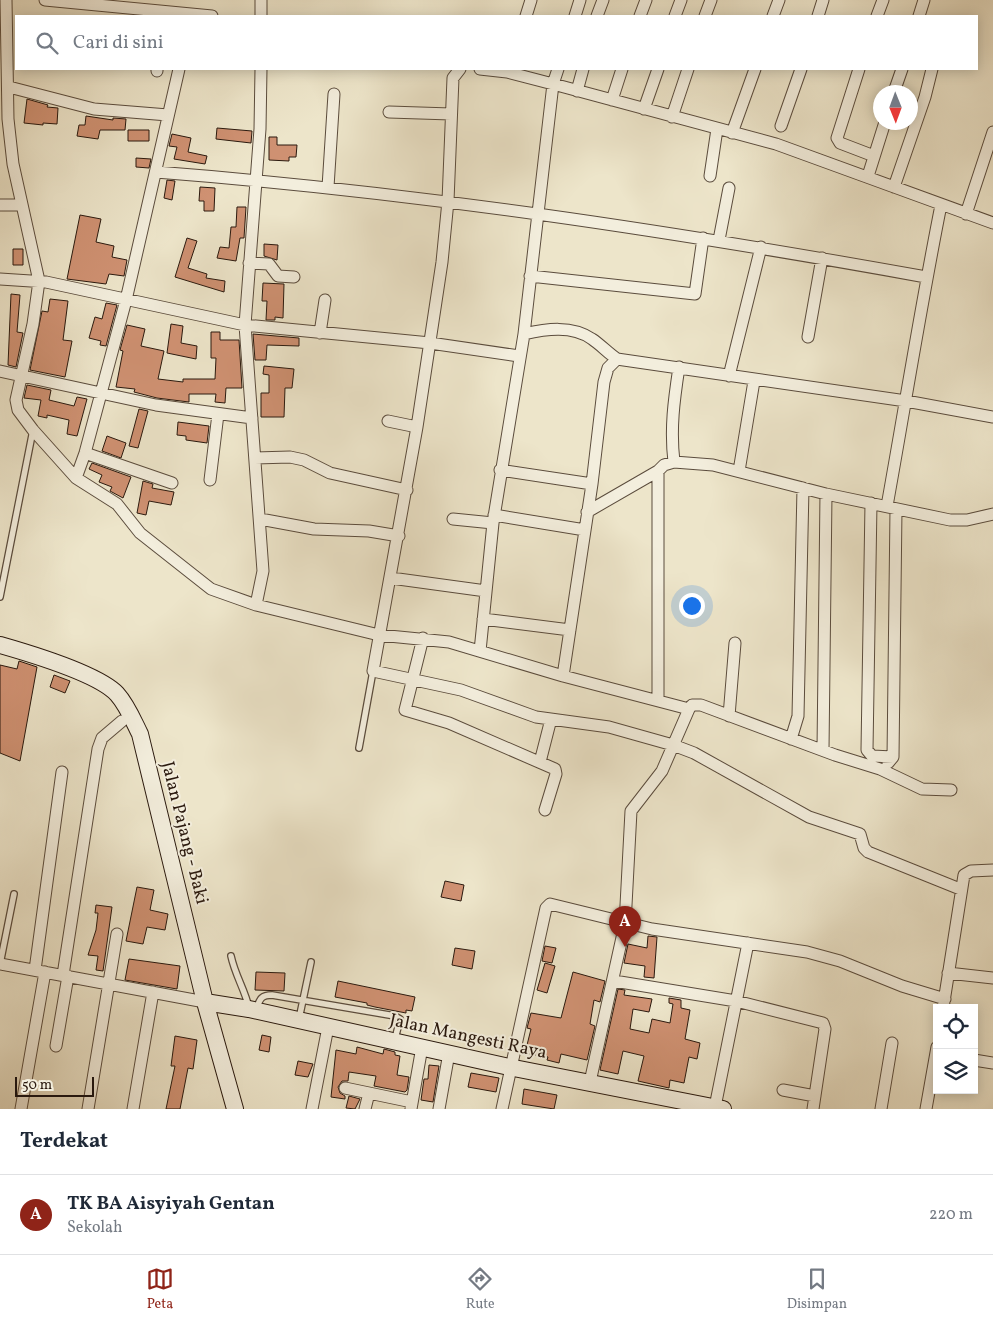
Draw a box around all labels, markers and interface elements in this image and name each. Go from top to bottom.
search box [15,15,978,70]
icon: search [33,29,61,57]
text: Cari di sini [73,30,164,56]
north arrow [873,85,918,130]
your location [679,593,705,619]
street label: Jalan Pajang - Baki [154,759,214,907]
pin: A [609,906,641,947]
map controls [933,1004,978,1094]
button: locate [933,1004,978,1049]
street label: Jalan Mangesti Raya [387,1008,549,1066]
button: layers [933,1049,978,1094]
scale bar [15,1074,94,1097]
text: 50 m [22,1076,52,1095]
text: Terdekat [20,1127,108,1156]
text: TK BA Aisyiyah Gentan [67,1191,275,1217]
text: A [30,1204,42,1226]
text: 220 m [929,1204,973,1226]
text: Sekolah [67,1217,123,1239]
tab: Peta [146,1265,174,1314]
tab: Rute [466,1265,495,1314]
tab: Disimpan [787,1265,847,1314]

